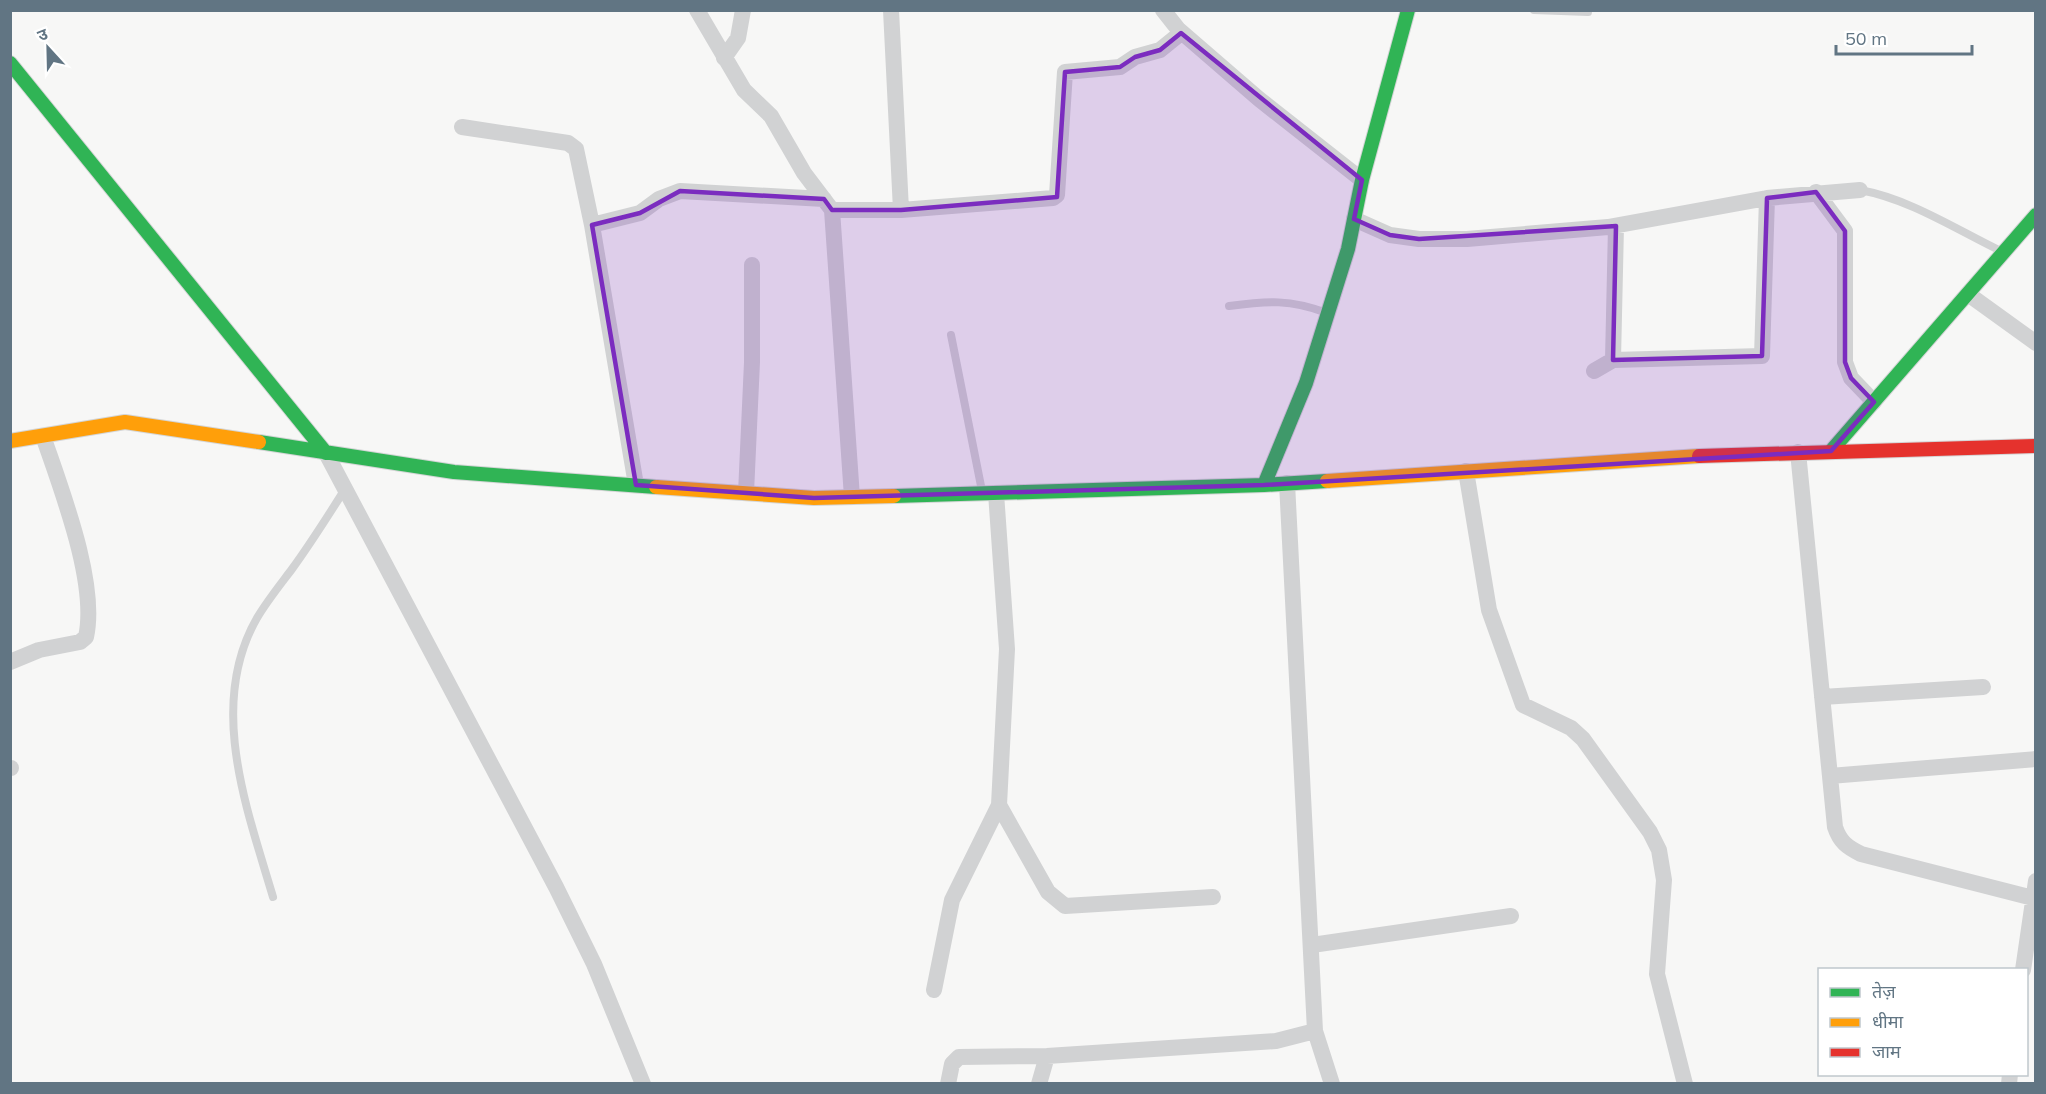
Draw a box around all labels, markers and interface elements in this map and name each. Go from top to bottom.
north arrow [18,18,78,78]
scale bar [1836,18,1972,56]
text: उ [34,23,51,45]
text: 50 m [1845,27,1887,50]
legend [1818,968,2028,1076]
text: तेज़ [1872,980,1896,1003]
text: धीमा [1872,1010,1903,1033]
text: जाम [1872,1040,1902,1063]

